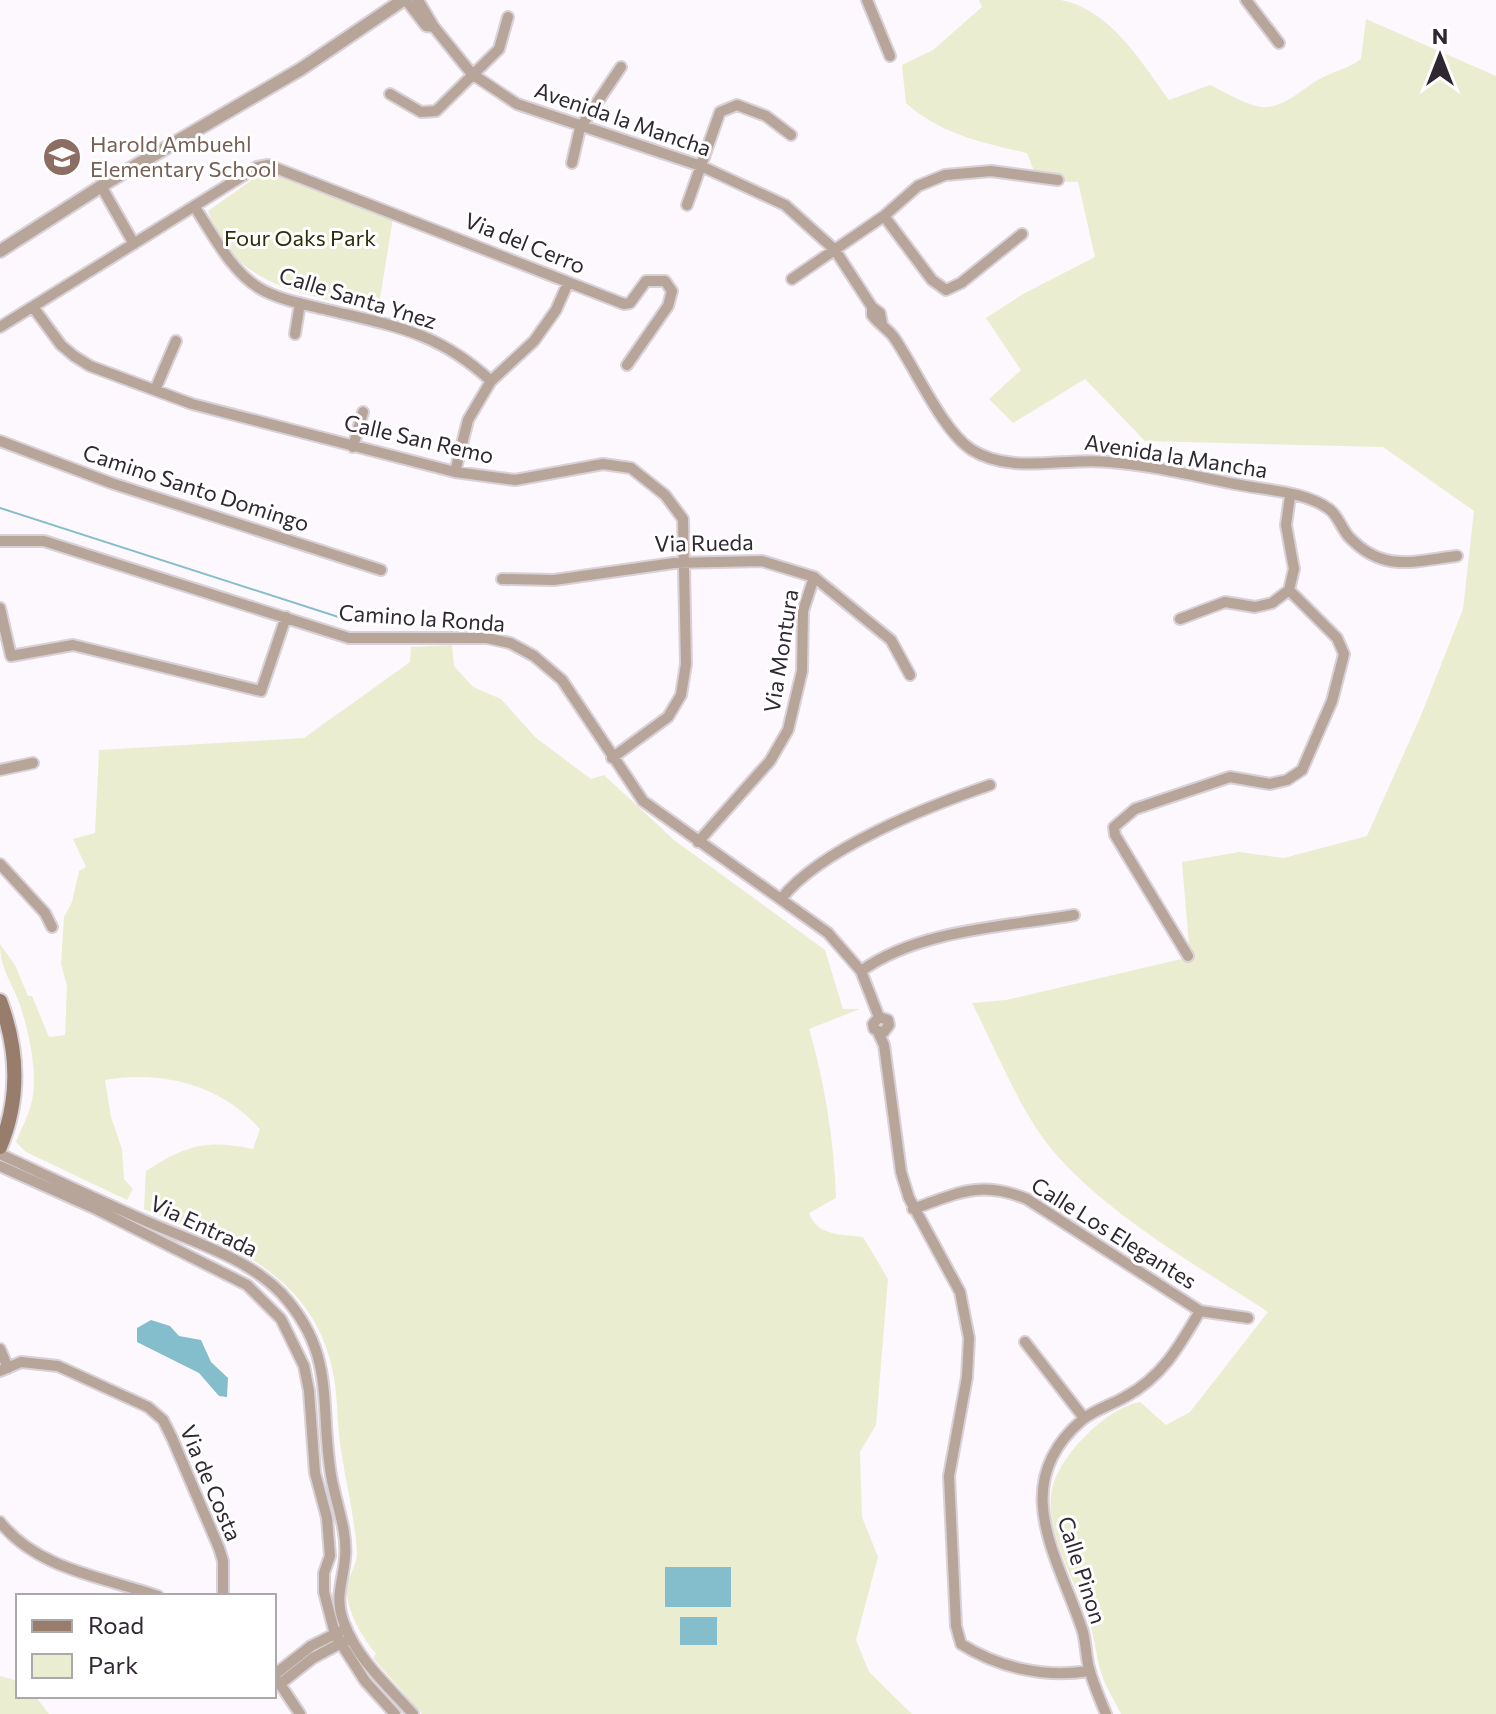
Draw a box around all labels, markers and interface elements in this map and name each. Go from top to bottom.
north arrow [1400,16,1480,96]
text: N [1432,22,1448,49]
street label: Avenida la Mancha [531,76,715,161]
place label: Harold Ambuehl Elementary School [90,130,277,182]
school or university icon: Harold Ambuehl Elementary School [41,136,83,178]
street label: Via del Cerro [461,206,589,279]
park label: Four Oaks Park [224,224,376,251]
street label: Calle Santa Ynez [276,261,440,334]
street label: Calle San Remo [342,408,497,469]
street label: Avenida la Mancha [1083,428,1269,483]
street label: Camino Santo Domingo [80,438,313,537]
street label: Via Rueda [654,528,754,557]
street label: Via Montura [757,587,804,715]
street label: Camino la Ronda [338,598,506,637]
street label: Calle Los Elegantes [1027,1171,1202,1294]
street label: Via Entrada [146,1189,262,1262]
street label: Via de Costa [175,1421,248,1545]
street label: Calle Pinon [1052,1513,1113,1627]
legend [16,1594,276,1698]
text: Road [88,1610,144,1639]
text: Park [88,1650,138,1679]

